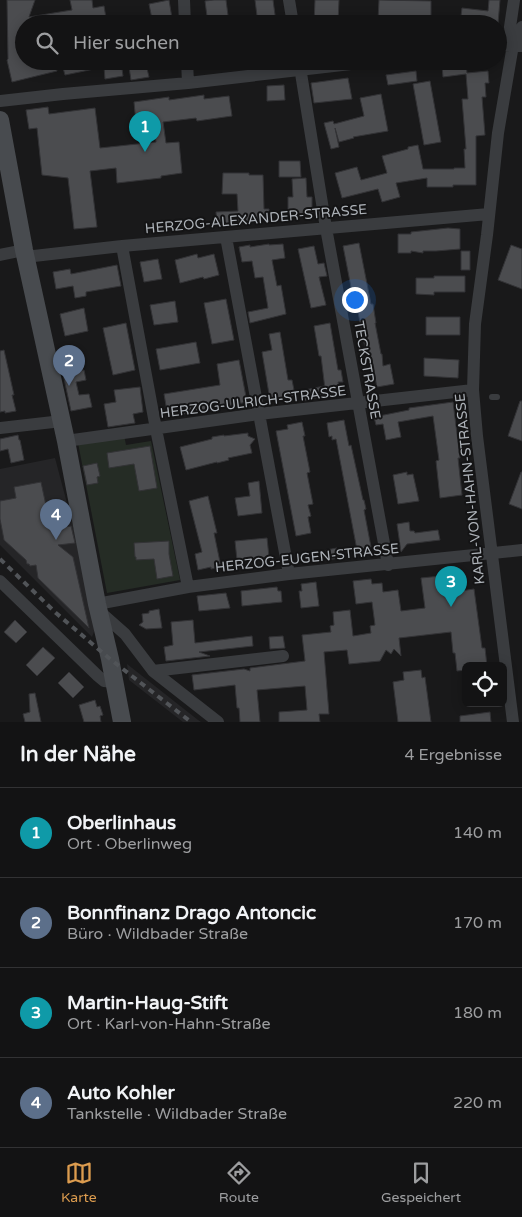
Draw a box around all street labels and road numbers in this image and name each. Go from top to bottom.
street label: HERZOG-ALEXANDER-STRASSE [144,201,368,237]
street label: TECKSTRASSE [350,319,384,421]
street label: HERZOG-ULRICH-STRASSE [159,382,347,422]
street label: KARL-VON-HAHN-STRASSE [451,392,488,585]
street label: HERZOG-EUGEN-STRASSE [214,540,400,576]

